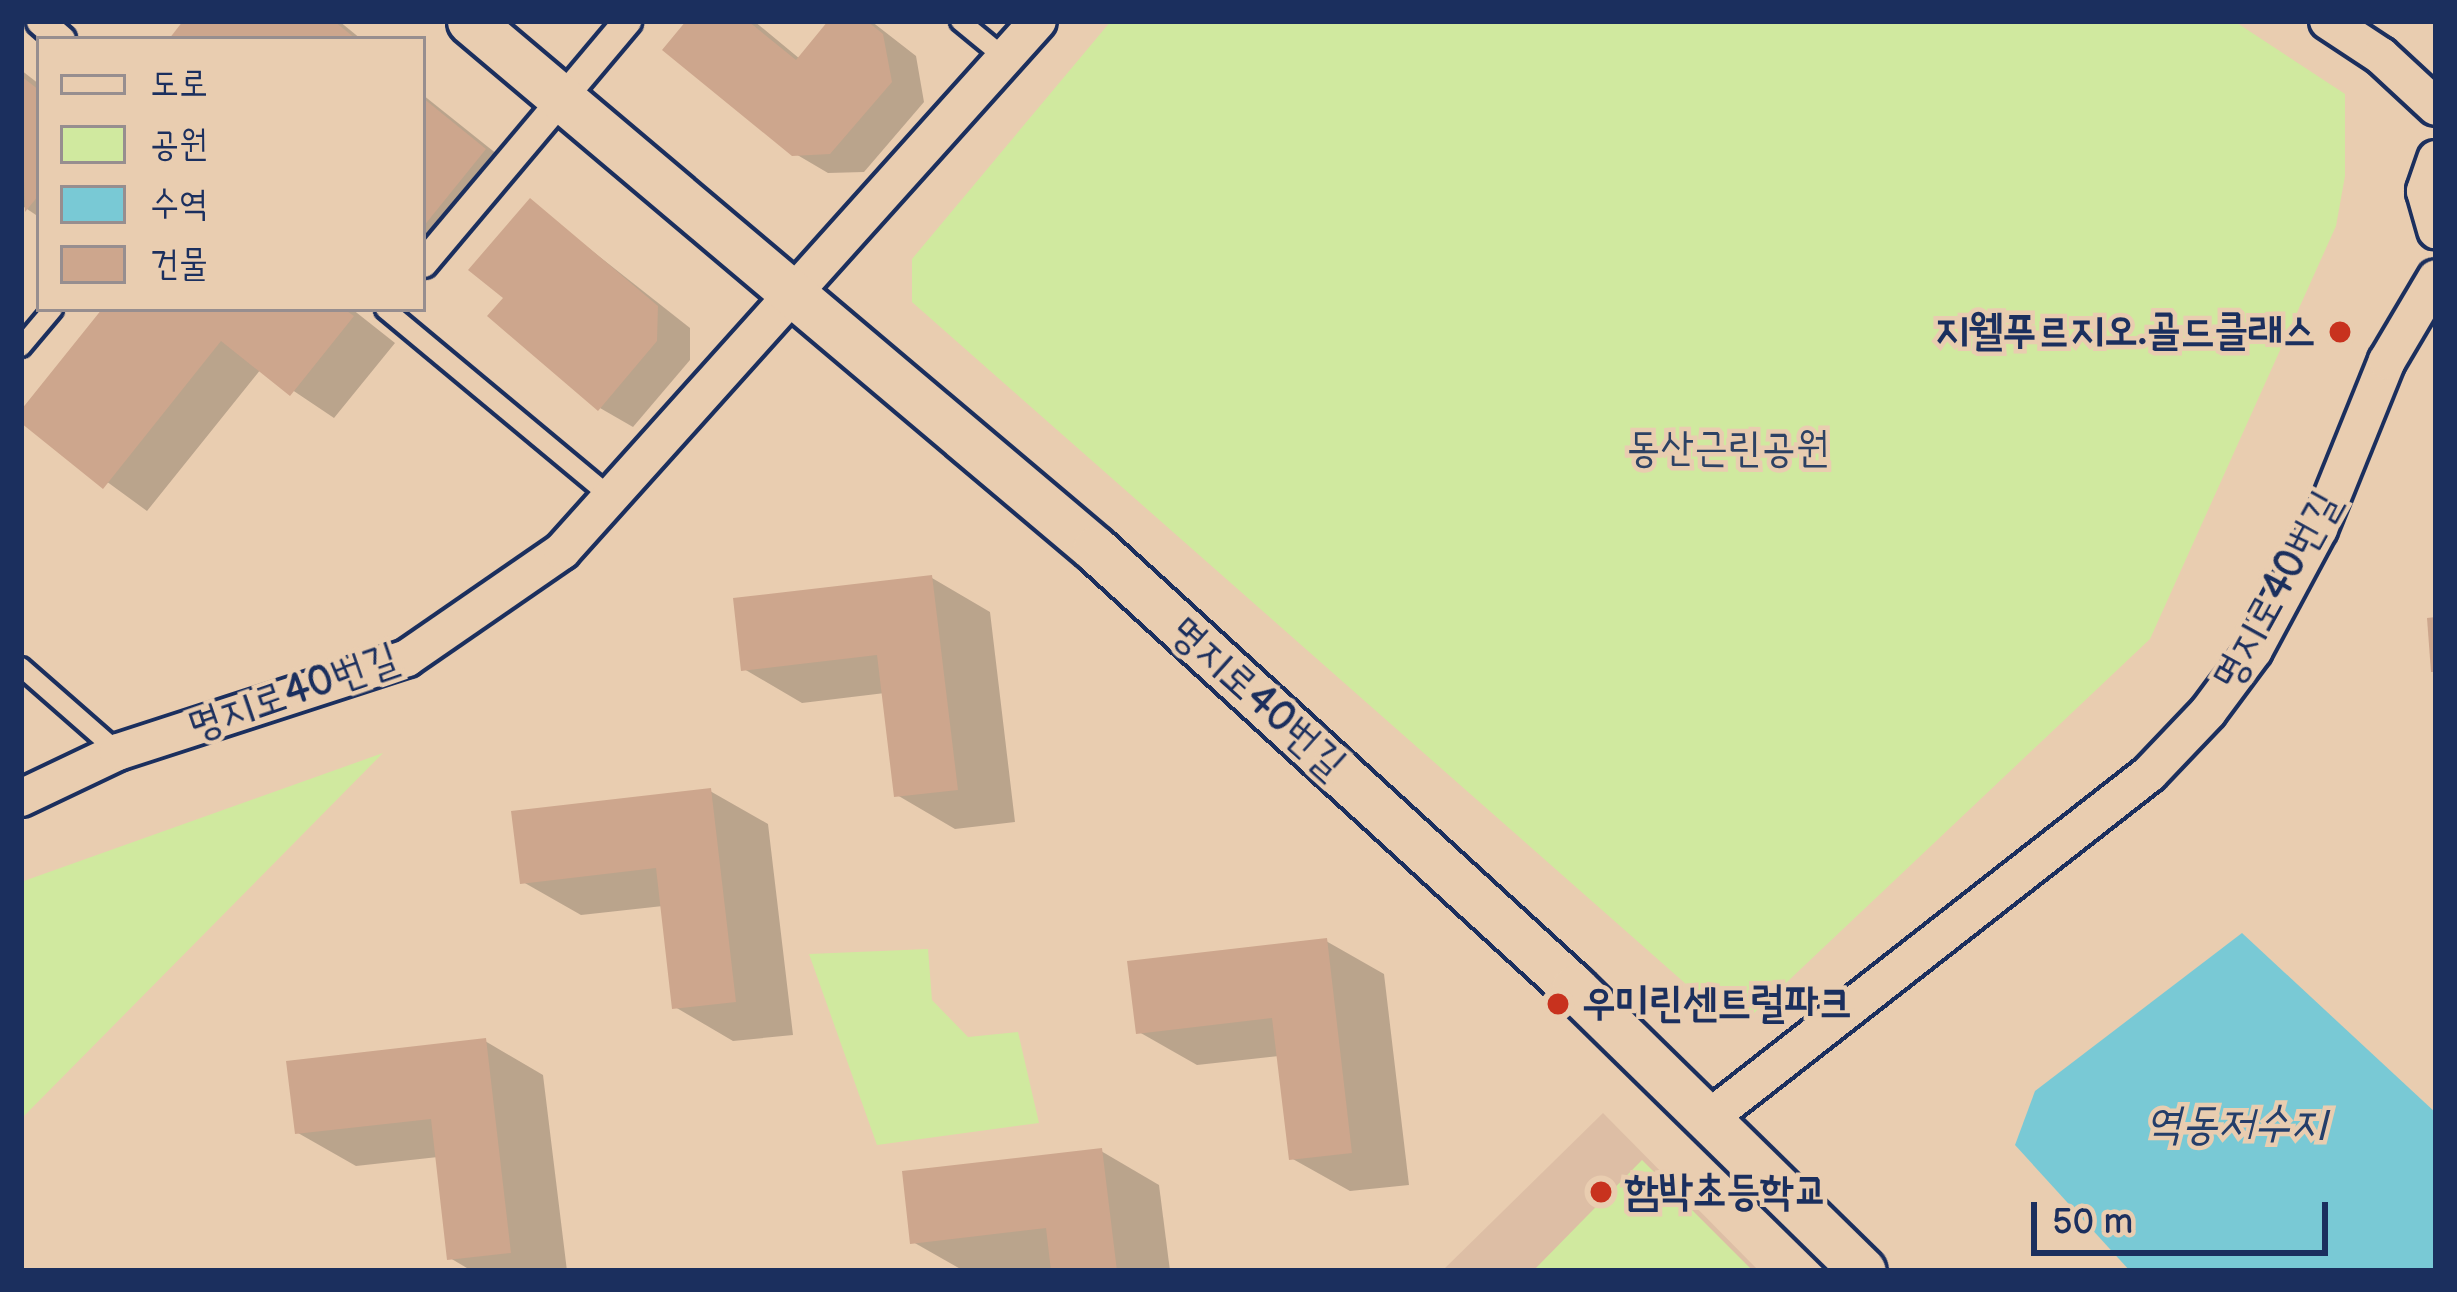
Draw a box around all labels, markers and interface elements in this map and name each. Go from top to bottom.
legend [36,36,426,312]
text: 도로 [150,63,208,106]
text: 공원 [150,123,208,166]
text: 수역 [150,183,208,226]
text: 건물 [150,243,208,286]
place label: 지웰푸르지오.골드클래스 [1935,307,2316,357]
marker: 지웰푸르지오.골드클래스 [2327,319,2353,345]
park label: 동산근린공원 [1627,424,1829,474]
street label: 명지로40번길 [2202,483,2352,699]
street label: 명지로40번길 [1159,606,1355,790]
street label: 명지로40번길 [181,633,405,753]
place label: 우미린센트럴파크 [1582,979,1852,1029]
marker: 우미린센트럴파크 [1545,991,1571,1017]
water label: 역동저수지 [2145,1098,2327,1152]
place label: 함박초등학교 [1625,1167,1828,1217]
scale bar [2037,1178,2334,1252]
marker: 함박초등학교 [1588,1179,1614,1205]
text: 50 m [2052,1201,2133,1244]

